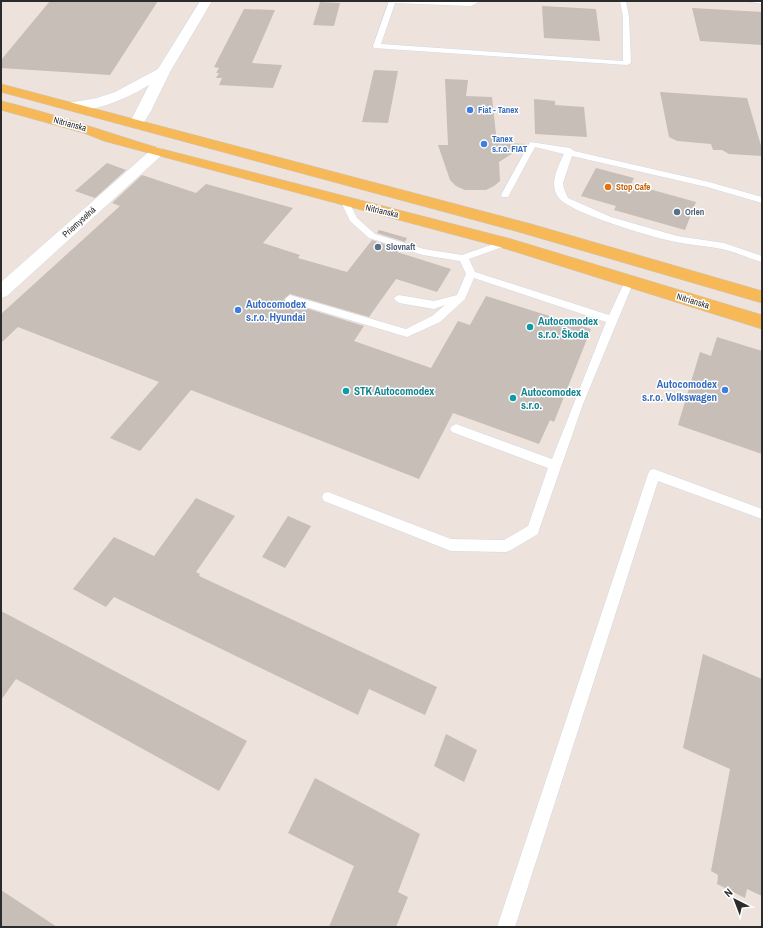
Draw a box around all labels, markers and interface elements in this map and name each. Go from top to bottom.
place label: Fiat - Tanex [478,104,519,116]
marker: Fiat - Tanex [465,105,475,115]
street label: Nitrianska [52,114,88,134]
place label: Tanex s.r.o. FIAT [492,133,528,155]
marker: Tanex s.r.o. FIAT [479,139,489,149]
place label: Stop Cafe [616,181,650,193]
marker: Stop Cafe [603,182,613,192]
street label: Nitrianska [364,201,400,221]
street label: Priemyselná [60,204,98,240]
place label: Orlen [685,206,705,218]
marker: Orlen [672,207,682,217]
place label: Slovnaft [386,241,416,253]
marker: Slovnaft [373,242,383,252]
street label: Nitrianska [675,290,711,312]
place label: Autocomodex s.r.o. Hyundai [246,297,306,324]
marker: Autocomodex s.r.o. Hyundai [233,305,243,315]
place label: Autocomodex s.r.o. Škoda [538,314,598,341]
marker: Autocomodex s.r.o. Škoda [525,322,535,332]
place label: Autocomodex s.r.o. Volkswagen [642,377,717,404]
place label: STK Autocomodex [354,384,434,398]
place label: Autocomodex s.r.o. [521,385,581,412]
marker: Autocomodex s.r.o. Volkswagen [720,385,730,395]
marker: STK Autocomodex [341,386,351,396]
marker: Autocomodex s.r.o. [508,393,518,403]
north arrow [715,880,755,920]
text: N [721,885,735,900]

